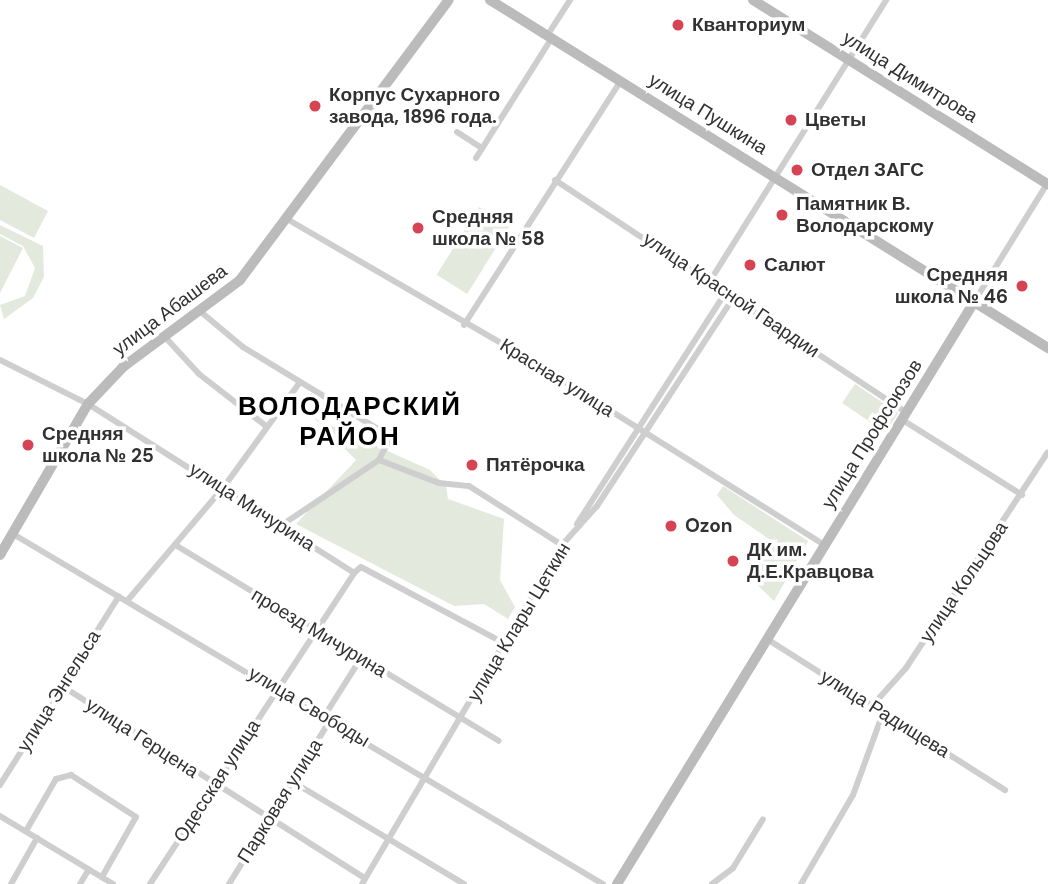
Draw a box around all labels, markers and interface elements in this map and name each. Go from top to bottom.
place label: Кванториум [692,14,805,36]
marker: Кванториум [670,17,686,33]
street label: улица Димитрова [838,26,982,128]
street label: улица Пушкина [644,68,772,160]
place label: Корпус Сухарного завода, 1896 года. [329,84,500,128]
marker: Корпус Сухарного завода, 1896 года. [307,98,323,114]
place label: Цветы [805,109,866,131]
marker: Цветы [783,112,799,128]
place label: Отдел ЗАГС [811,159,924,181]
marker: Отдел ЗАГС [789,162,805,178]
place label: Памятник В. Володарскому [796,193,934,237]
place label: Средняя школа № 58 [432,206,545,250]
marker: Памятник В. Володарскому [774,207,790,223]
marker: Средняя школа № 58 [410,220,426,236]
street label: улица Красной Гвардии [638,227,824,363]
place label: Салют [764,254,826,276]
marker: Салют [742,257,758,273]
street label: улица Абашева [108,260,232,360]
place label: Средняя школа № 46 [895,264,1008,308]
marker: Средняя школа № 46 [1014,278,1030,294]
street label: Красная улица [496,334,618,422]
street label: улица Профсоюзов [817,355,927,513]
district label: ВОЛОДАРСКИЙ РАЙОН [239,391,461,452]
place label: Средняя школа № 25 [42,423,154,467]
marker: Средняя школа № 25 [20,437,36,453]
place label: Пятёрочка [486,454,584,476]
marker: Пятёрочка [464,457,480,473]
street label: улица Мичурина [185,458,319,556]
place label: Ozon [685,515,733,537]
street label: улица Кольцова [915,517,1013,647]
marker: Ozon [663,518,679,534]
street label: улица Клары Цеткин [463,538,575,706]
place label: ДК им. Д.Е.Кравцова [747,539,874,583]
marker: ДК им. Д.Е.Кравцова [725,553,741,569]
street label: проезд Мичурина [247,584,391,682]
street label: улица Энгельса [13,626,105,756]
street label: улица Свободы [244,662,374,752]
street label: улица Радищева [816,665,954,763]
street label: улица Герцена [81,693,203,783]
street label: Одесская улица [169,715,265,847]
street label: Парковая улица [233,735,327,867]

